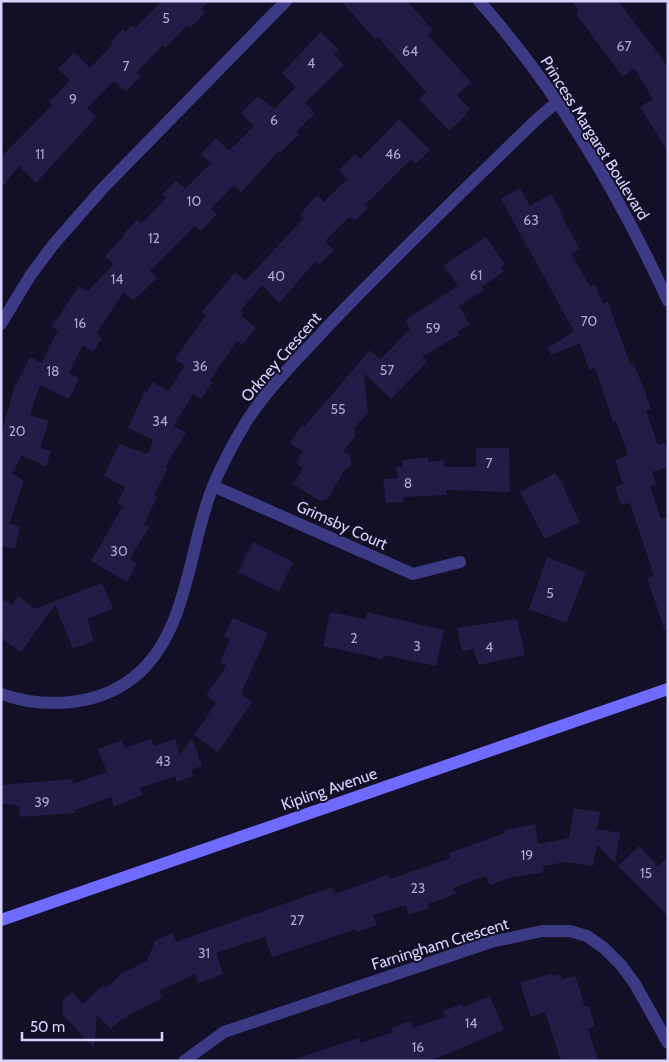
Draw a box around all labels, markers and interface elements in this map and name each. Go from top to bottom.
house number: 5 [162,9,170,27]
house number: 67 [617,37,631,55]
house number: 64 [402,42,418,60]
street label: Princess Margaret Boulevard [537,53,653,223]
house number: 4 [307,54,315,72]
house number: 7 [122,57,130,75]
house number: 9 [69,90,77,108]
house number: 6 [270,111,278,129]
house number: 11 [35,145,45,163]
house number: 46 [385,145,401,163]
house number: 10 [187,192,201,210]
house number: 63 [523,211,539,229]
house number: 12 [148,229,160,247]
house number: 61 [470,266,482,284]
house number: 40 [267,267,285,285]
house number: 14 [111,270,123,288]
street label: Orkney Crescent [237,308,325,406]
house number: 70 [581,312,598,330]
house number: 16 [74,314,86,332]
house number: 59 [425,319,441,337]
house number: 36 [192,357,208,375]
house number: 57 [380,361,394,379]
house number: 18 [46,362,60,380]
house number: 55 [330,400,346,418]
house number: 34 [152,412,168,430]
house number: 20 [8,422,26,440]
house number: 7 [485,454,493,472]
house number: 8 [404,474,412,492]
street label: Grimsby Court [294,497,391,554]
house number: 30 [110,542,128,560]
house number: 5 [546,584,554,602]
house number: 2 [350,629,358,647]
house number: 3 [413,637,421,655]
house number: 4 [485,638,493,656]
house number: 43 [155,752,171,770]
street label: Kipling Avenue [279,764,379,814]
house number: 39 [34,793,50,811]
house number: 19 [521,846,533,864]
house number: 15 [640,864,652,882]
house number: 23 [411,879,425,897]
house number: 27 [290,911,304,929]
street label: Farningham Crescent [369,914,511,974]
house number: 31 [198,944,210,962]
scale bar [22,1010,162,1042]
house number: 14 [465,1014,477,1032]
text: 50 m [30,1018,65,1036]
house number: 16 [412,1038,424,1056]

